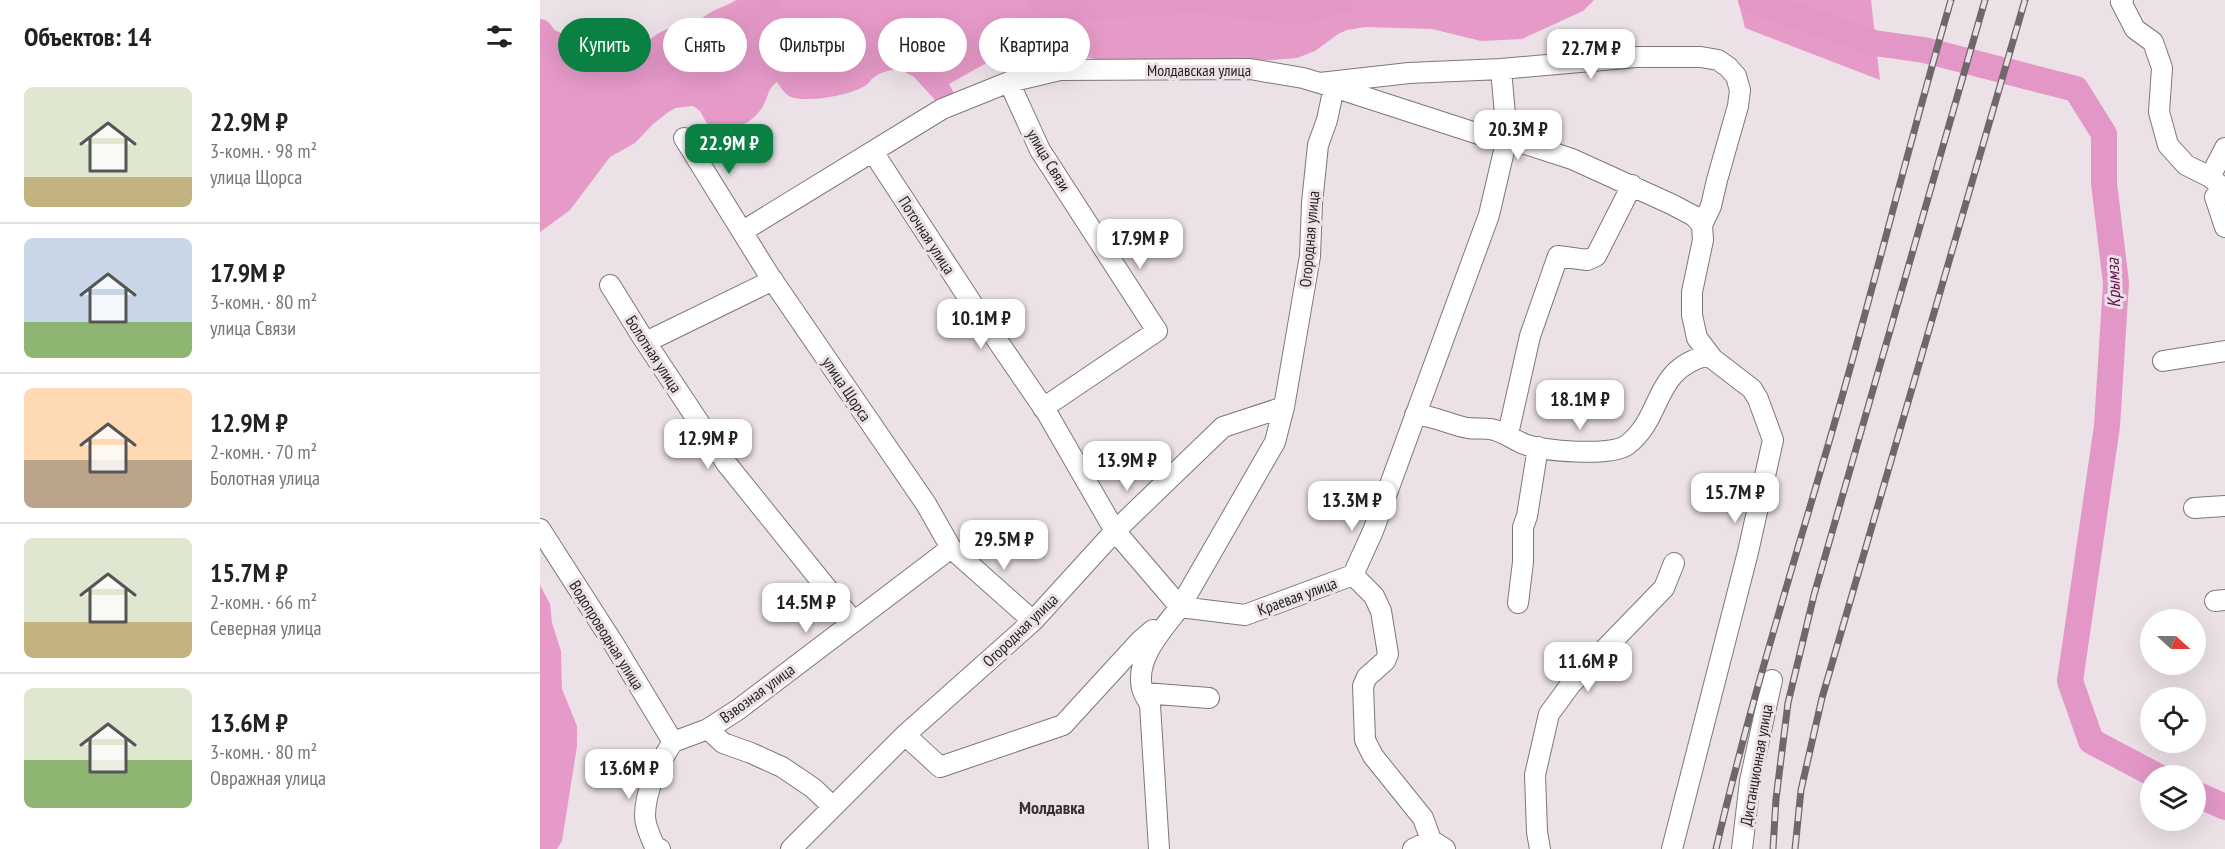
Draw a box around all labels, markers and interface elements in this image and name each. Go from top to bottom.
chip: Купить [558,18,651,72]
chip: Снять [663,18,747,72]
chip: Фильтры [759,18,866,72]
chip: Новое [878,18,967,72]
chip: Квартира [979,18,1090,72]
text: Объектов: 14 [24,20,151,53]
icon: filters [483,20,516,53]
pin: 22.7M ₽ [1536,29,1646,80]
text: 22.7M ₽ [1561,35,1621,61]
street label: Молдавская улица [1147,60,1251,80]
text: 22.9M ₽ [210,105,288,138]
pin: 20.3M ₽ [1463,110,1573,161]
icon: home [72,111,144,183]
text: 20.3M ₽ [1488,116,1548,142]
pin: 22.9M ₽ [674,124,784,175]
street label: улица Связи [1023,125,1075,195]
text: 22.9M ₽ [699,130,759,156]
text: 3-комн. · 98 m² [210,138,317,164]
text: улица Щорса [210,164,302,190]
street label: Огородная улица [1295,190,1323,288]
street label: Поточная улица [894,192,960,278]
pin: 17.9M ₽ [1085,219,1195,270]
text: 17.9M ₽ [1111,225,1169,251]
text: 17.9M ₽ [210,256,285,289]
water label: Крымза [2101,257,2125,308]
icon: home [72,262,144,334]
text: 3-комн. · 80 m² [210,289,317,315]
pin: 10.1M ₽ [926,299,1036,350]
text: 10.1M ₽ [951,305,1011,331]
street label: Болотная улица [622,312,686,396]
text: улица Связи [210,315,296,341]
street label: улица Щорса [818,353,876,425]
pin: 18.1M ₽ [1525,380,1635,431]
text: 18.1M ₽ [1550,386,1610,412]
text: 12.9M ₽ [210,406,288,439]
icon: home [72,412,144,484]
pin: 12.9M ₽ [653,419,763,470]
text: 12.9M ₽ [678,425,738,451]
text: 2-комн. · 70 m² [210,439,317,465]
pin: 13.9M ₽ [1072,441,1182,492]
text: 13.9M ₽ [1097,447,1157,473]
text: Болотная улица [210,465,320,491]
pin: 15.7M ₽ [1680,473,1790,524]
text: 15.7M ₽ [1705,479,1765,505]
pin: 13.3M ₽ [1297,481,1407,532]
text: 13.3M ₽ [1322,487,1382,513]
pin: 29.5M ₽ [949,520,1059,571]
text: 29.5M ₽ [974,526,1034,552]
text: 15.7M ₽ [210,556,288,589]
icon: home [72,562,144,634]
street label: Краевая улица [1255,572,1339,620]
street label: Водопроводная улица [565,577,649,693]
pin: 14.5M ₽ [751,583,861,634]
text: 2-комн. · 66 m² [210,589,317,615]
text: 14.5M ₽ [776,589,836,615]
street label: Огородная улица [978,589,1062,671]
north arrow [2140,609,2206,675]
map controls [2140,609,2206,831]
text: Северная улица [210,615,321,641]
pin: 11.6M ₽ [1533,642,1643,693]
text: 11.6M ₽ [1558,648,1618,674]
street label: Взвозная улица [716,659,798,727]
button: locate [2140,687,2206,753]
street label: Дистанционная улица [1735,703,1777,827]
text: 13.6M ₽ [210,706,288,739]
icon: home [72,712,144,784]
text: 3-комн. · 80 m² [210,739,317,765]
pin: 13.6M ₽ [574,749,684,800]
text: 13.6M ₽ [599,755,659,781]
text: Овражная улица [210,765,326,791]
button: layers [2140,765,2206,831]
district label: Молдавка [1019,796,1085,819]

